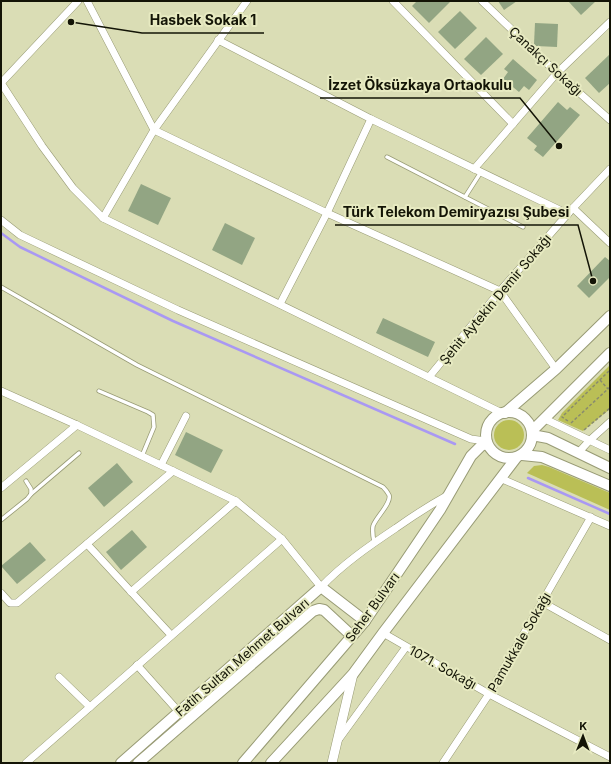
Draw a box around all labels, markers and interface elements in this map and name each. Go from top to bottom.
callout: Hasbek Sokak 1 [142,7,264,33]
text: Hasbek Sokak 1 [150,11,256,28]
street label: Çanakçı Sokağı [506,23,586,99]
callout: İzzet Öksüzkaya Ortaokulu [320,72,520,98]
text: İzzet Öksüzkaya Ortaokulu [328,75,512,93]
callout: Türk Telekom Demiryazısı Şubesi [335,199,578,225]
text: Türk Telekom Demiryazısı Şubesi [343,203,570,220]
street label: Şehit Aytekin Demir Sokağı [436,231,554,367]
street label: Seher Bulvarı [341,569,403,645]
street label: Pamukkale Sokağı [484,589,554,695]
street label: Fatih Sultan Mehmet Bulvarı [172,595,312,719]
street label: 1071. Sokağı [406,642,480,692]
north arrow [563,716,603,756]
text: K [579,719,587,733]

